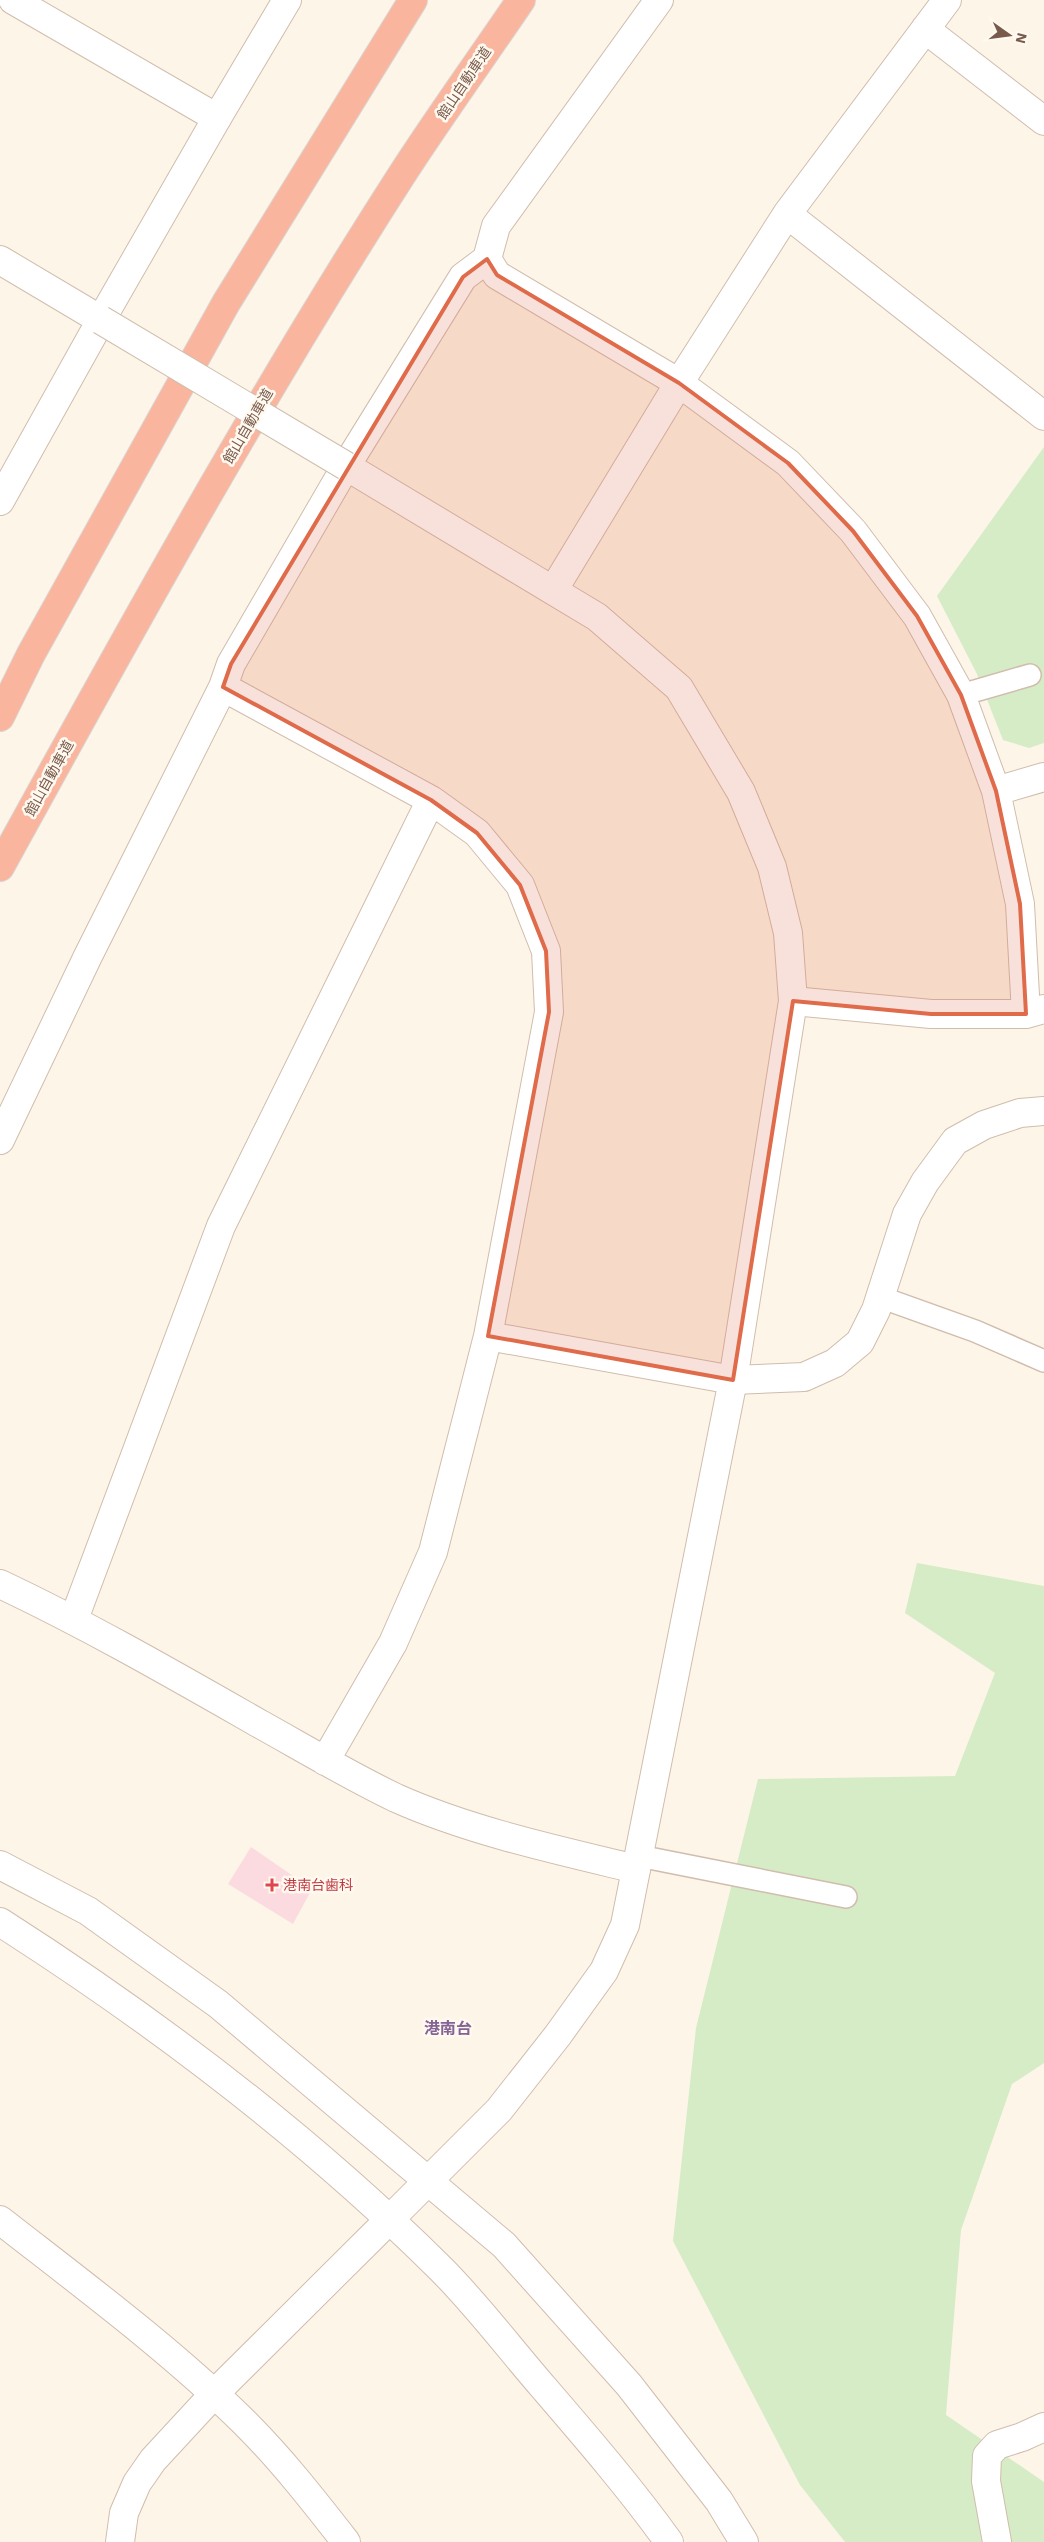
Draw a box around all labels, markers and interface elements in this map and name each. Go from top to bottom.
north arrow [984,10,1034,60]
text: N [1013,31,1031,45]
street label: 館山自動車道 [434,44,494,122]
street label: 館山自動車道 [220,386,276,466]
street label: 館山自動車道 [22,737,76,819]
place label: 港南台歯科 [283,1877,353,1893]
marker: 港南台歯科 [265,1878,279,1892]
district label: 港南台 [424,2019,472,2038]

